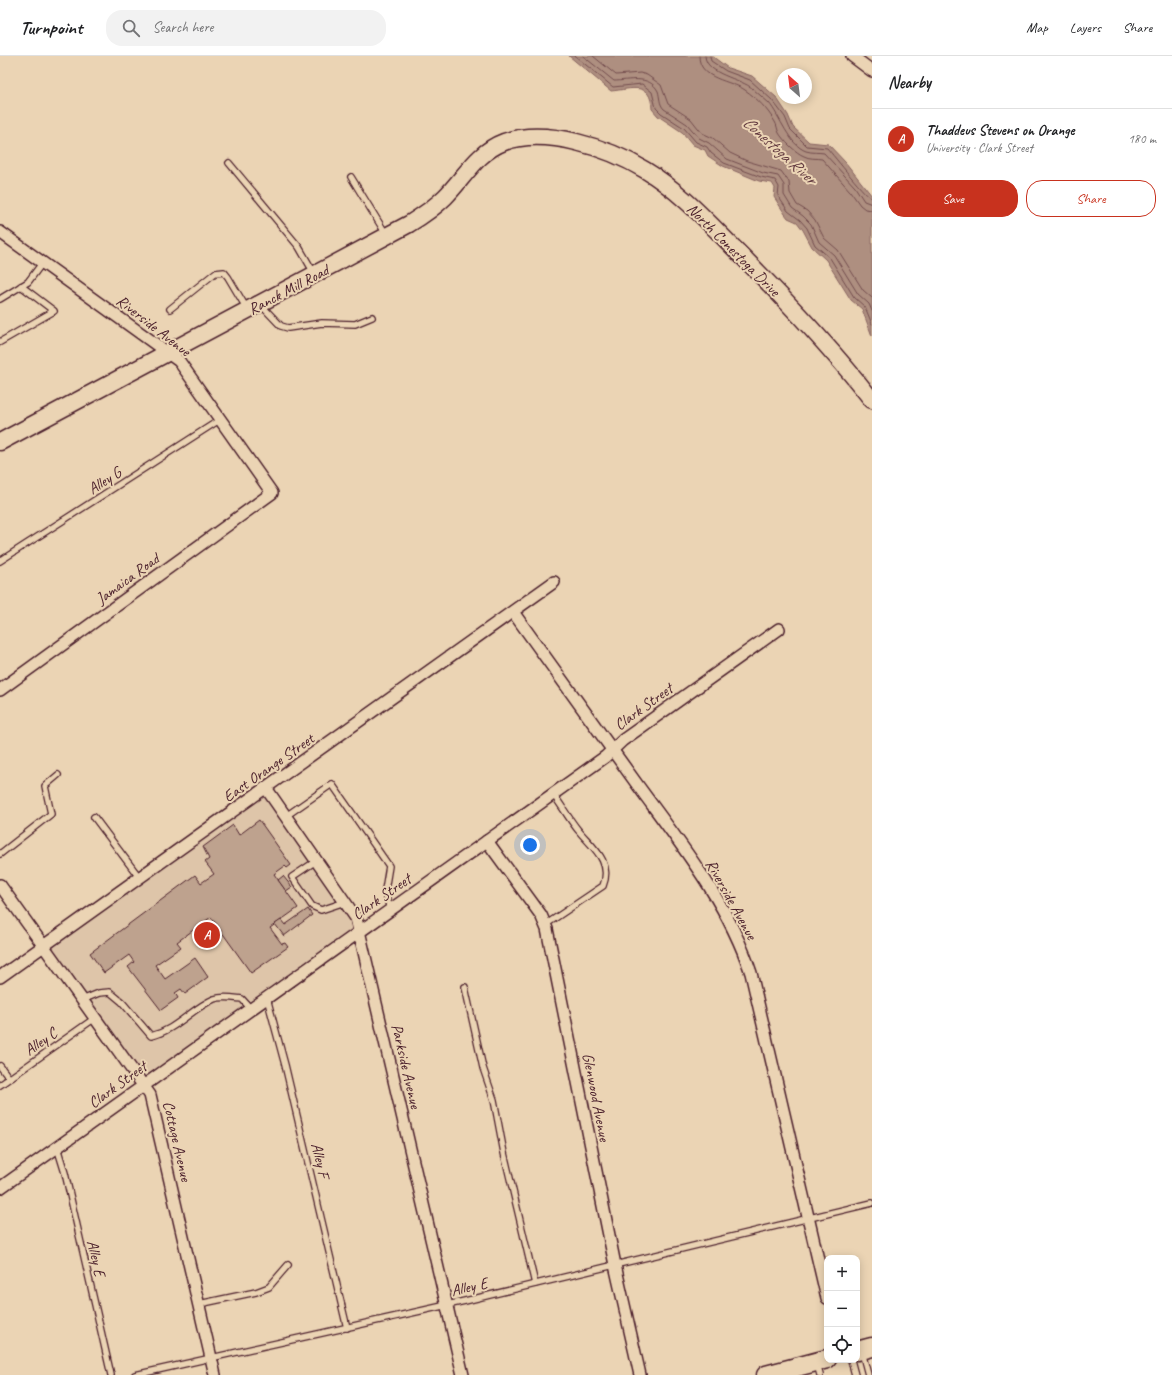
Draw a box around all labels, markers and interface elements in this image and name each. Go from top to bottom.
search box [106,10,386,46]
text: Turnpoint [20,16,82,40]
icon: search [120,17,142,39]
text: Search here [152,18,214,37]
text: Map [1026,19,1048,36]
text: Layers [1070,19,1101,36]
text: Share [1123,19,1152,36]
north arrow [776,68,812,104]
text: Nearby [888,72,931,93]
water label: Conestoga River [739,112,823,191]
text: Thaddeus Stevens on Orange [926,121,1075,140]
text: A [898,131,904,147]
text: 180 m [1128,131,1156,147]
text: University · Clark Street [926,140,1033,156]
button: Save [888,180,1018,217]
button: Share [1026,180,1156,217]
street label: North Conestoga Drive [682,199,785,302]
street label: Ranck Mill Road [245,259,335,319]
street label: Riverside Avenue [112,291,196,362]
street label: Alley G [84,462,127,499]
street label: Jamaica Road [91,548,165,609]
street label: Clark Street [610,677,679,735]
street label: East Orange Street [219,728,319,807]
your location [520,835,540,855]
street label: Riverside Avenue [701,856,762,945]
street label: Clark Street [348,868,417,924]
pin: A [194,920,220,950]
street label: Parkside Avenue [387,1022,426,1112]
street label: Alley C [20,1023,62,1060]
street label: Glenwood Avenue [578,1051,615,1145]
street label: Clark Street [84,1055,153,1113]
street label: Cottage Avenue [158,1099,196,1185]
street label: Alley F [306,1141,335,1183]
street label: Alley E [82,1238,110,1281]
map controls [824,1255,860,1363]
button: + [824,1255,860,1291]
street label: Alley E [449,1273,492,1301]
button: − [824,1291,860,1327]
button: locate [824,1327,860,1363]

